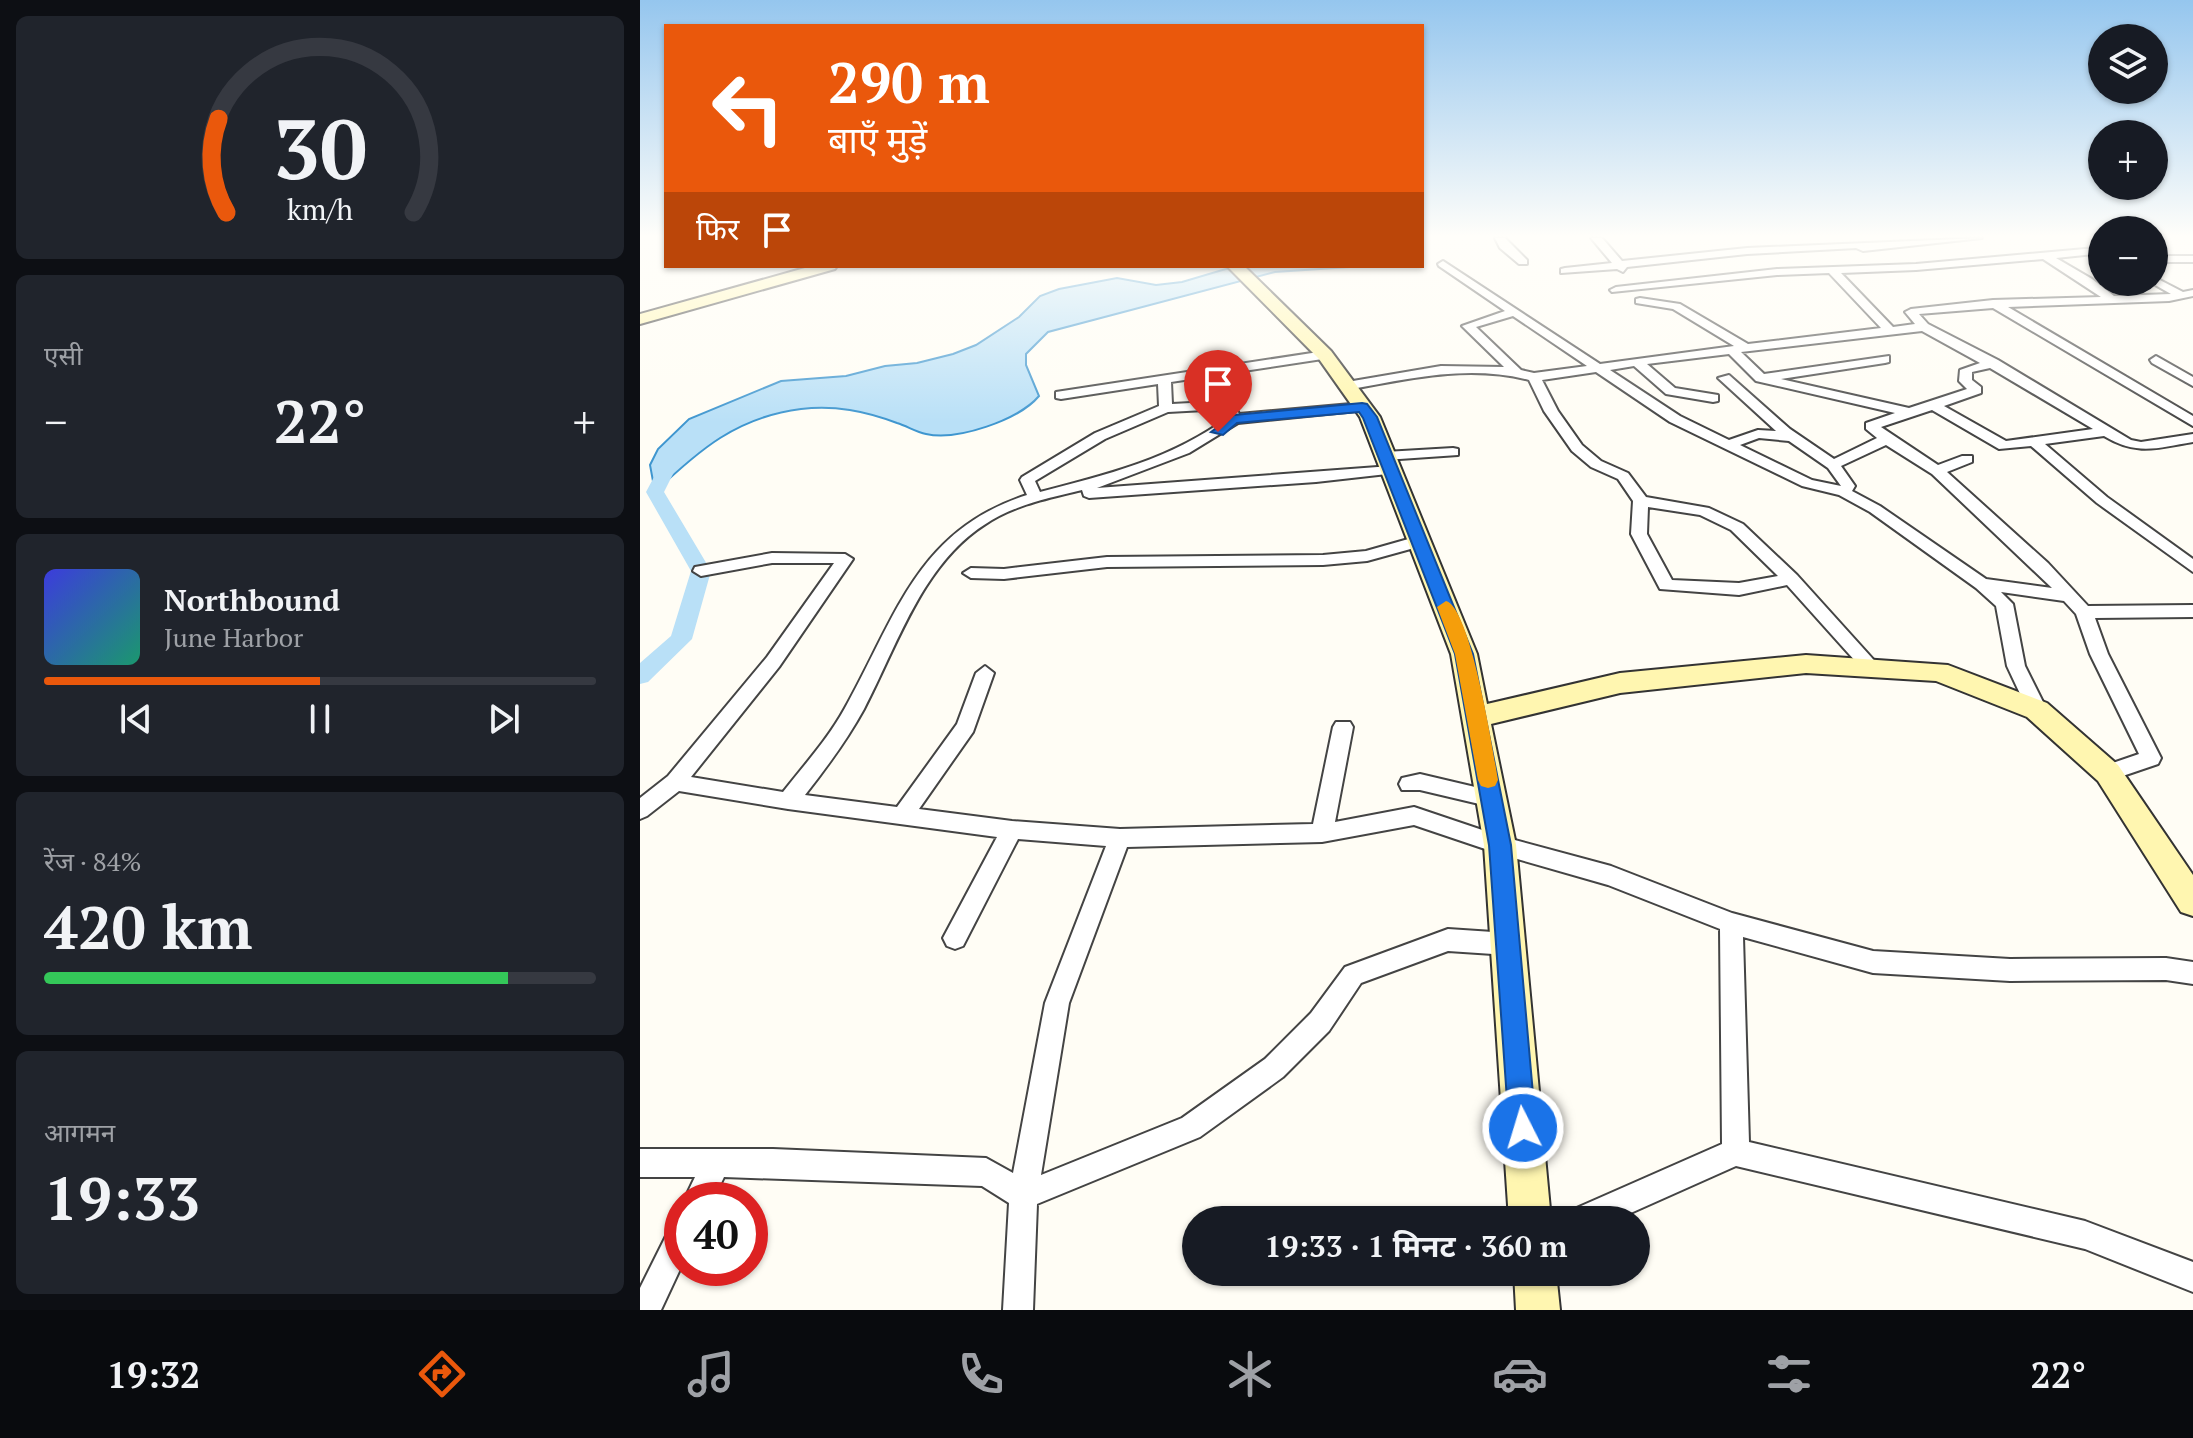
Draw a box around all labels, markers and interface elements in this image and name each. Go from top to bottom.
map controls [2088,24,2168,296]
button: layers [2088,24,2168,104]
text: 290 m [828,45,990,119]
icon: left [696,56,800,160]
text: 30 [273,93,367,203]
text: बाएँ मुड़ें [828,116,927,163]
button: + [2088,120,2168,200]
text: km/h [287,191,353,229]
icon: arrive [755,208,799,252]
text: फिर [696,209,739,249]
button: − [2088,216,2168,296]
text: एसी [44,338,83,372]
pin [1184,350,1252,432]
icon: arrive [1196,362,1240,406]
text: 22° [274,381,366,460]
text: − [44,392,67,451]
text: + [573,392,596,451]
text: Northbound [164,580,340,620]
text: June Harbor [164,620,303,654]
icon: previous [114,697,158,741]
icon: pause [298,697,342,741]
icon: next [482,697,526,741]
text: रेंज · 84% [44,844,142,878]
text: 420 km [44,887,252,966]
position arrow [1481,1086,1565,1170]
text: आगमन [44,1115,115,1149]
text: 19:33 [44,1158,200,1237]
speed limit sign: 40 [664,1182,768,1286]
text: 19:33 · 1 मिनट · 360 m [1265,1226,1567,1266]
icon: directions [414,1346,470,1402]
icon: music [683,1346,739,1402]
icon: phone [953,1346,1009,1402]
icon: climate [1222,1346,1278,1402]
icon: car [1492,1346,1548,1402]
icon: filters [1761,1346,1817,1402]
text: 19:32 [107,1351,200,1398]
text: 22° [2031,1351,2086,1398]

